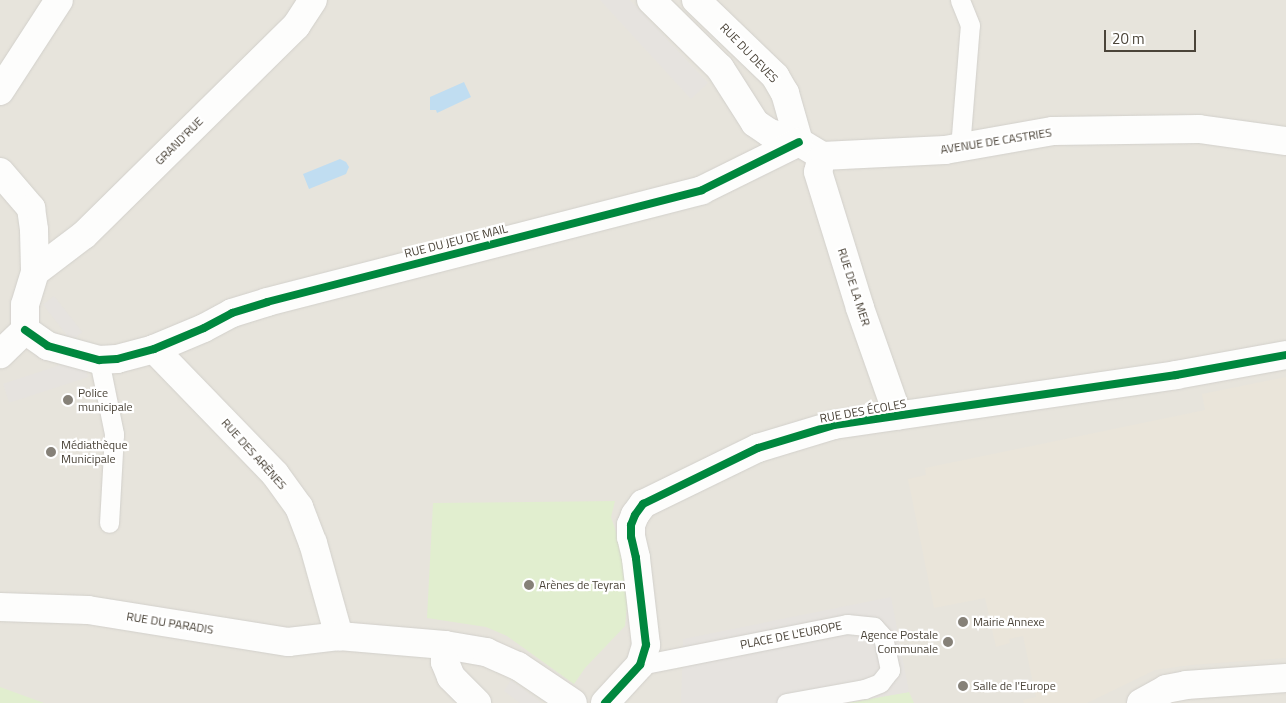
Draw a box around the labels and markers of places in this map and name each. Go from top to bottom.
place label: Police municipale [78,386,133,414]
marker: Police municipale [62,394,74,406]
place label: Médiathèque Municipale [61,438,128,466]
marker: Médiathèque Municipale [45,446,57,458]
place label: Arènes de Teyran [539,578,626,592]
marker: Arènes de Teyran [523,579,535,591]
place label: Mairie Annexe [973,615,1045,629]
marker: Mairie Annexe [957,616,969,628]
place label: Agence Postale Communale [860,628,938,656]
marker: Agence Postale Communale [942,636,954,648]
place label: Salle de l'Europe [973,679,1056,693]
marker: Salle de l'Europe [957,680,969,692]

